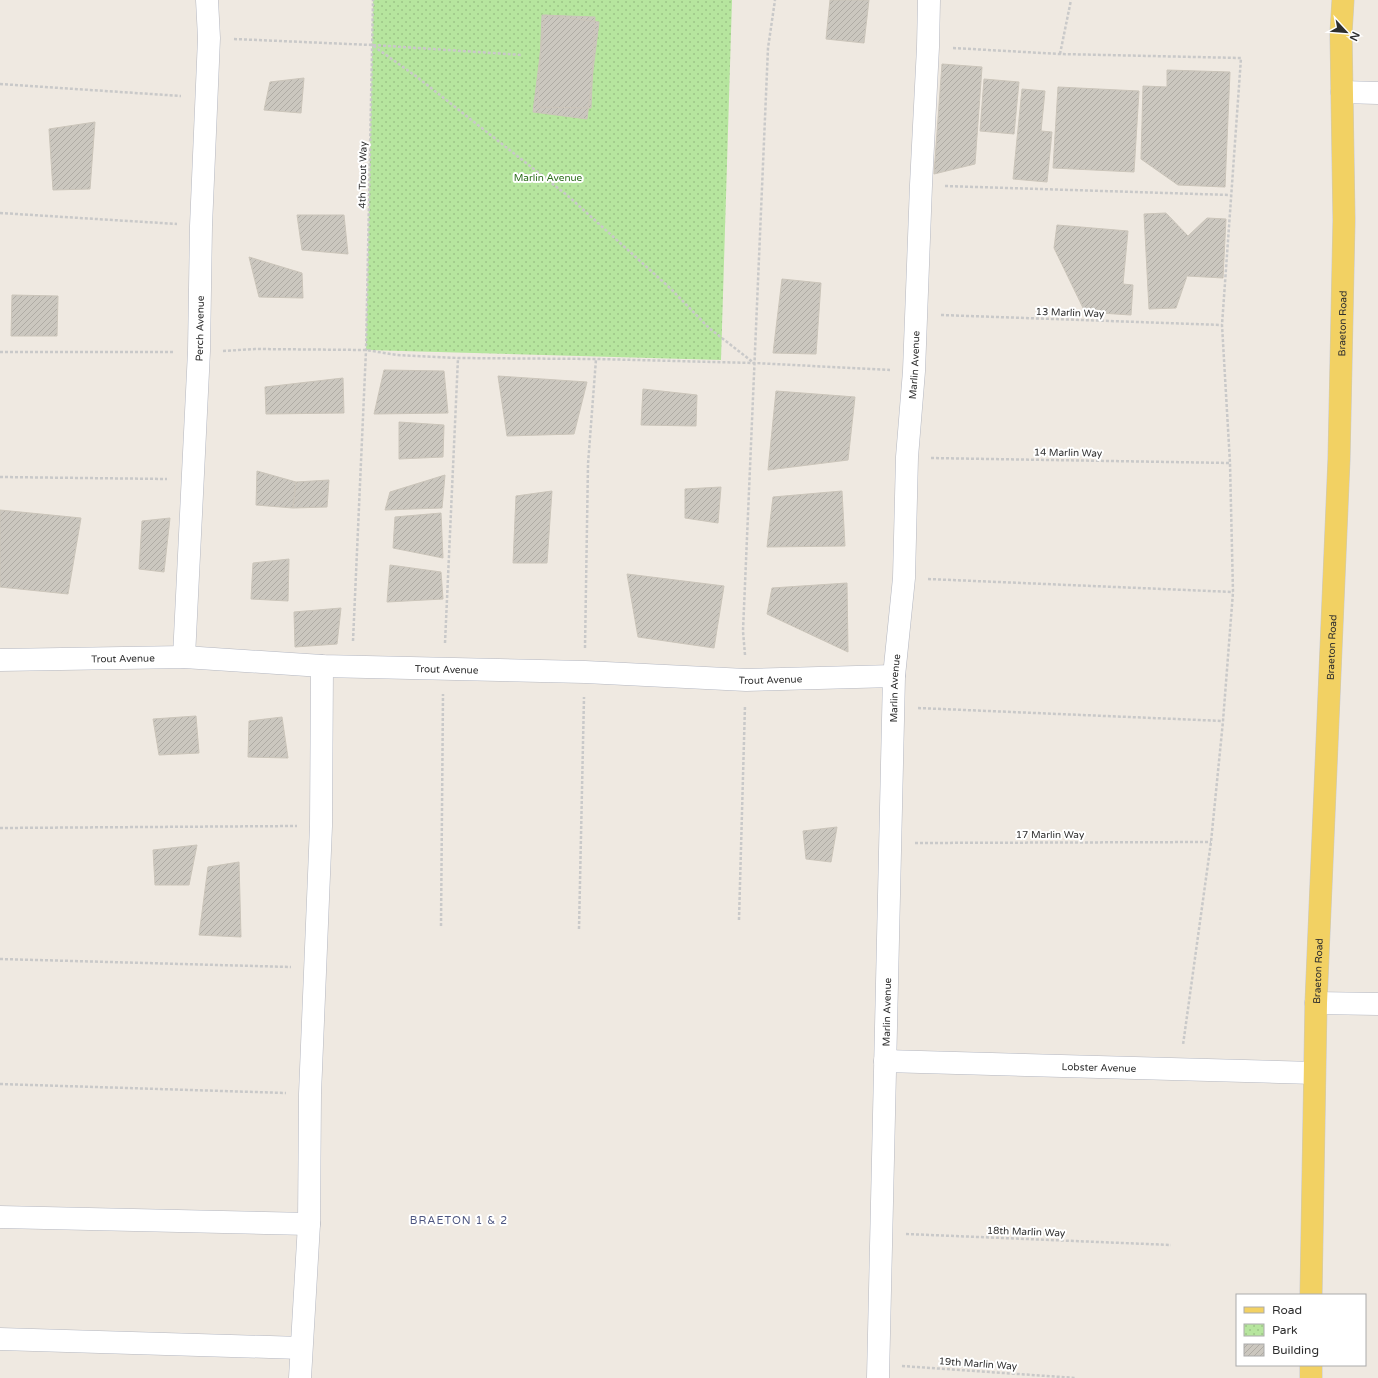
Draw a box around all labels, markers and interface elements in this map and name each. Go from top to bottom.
north arrow [1326,12,1366,52]
text: N [1347,29,1362,43]
street label: 4th Trout Way [356,141,370,209]
park label: Marlin Avenue [514,172,583,184]
street label: Braeton Road [1336,291,1350,357]
street label: Perch Avenue [194,295,207,362]
street label: 13 Marlin Way [1035,306,1105,320]
street label: Marlin Avenue [907,330,923,400]
street label: 14 Marlin Way [1034,446,1103,460]
street label: Braeton Road [1325,614,1339,680]
street label: Trout Avenue [91,652,155,666]
street label: Marlin Avenue [888,653,903,723]
street label: Trout Avenue [415,663,479,677]
street label: Trout Avenue [738,673,803,687]
street label: 17 Marlin Way [1016,829,1085,841]
street label: Braeton Road [1311,938,1326,1004]
street label: Marlin Avenue [881,977,894,1047]
street label: Lobster Avenue [1061,1061,1137,1075]
district label: BRAETON 1 & 2 [410,1214,508,1227]
street label: 18th Marlin Way [987,1225,1066,1239]
legend [1236,1294,1366,1366]
text: Road [1272,1303,1302,1317]
text: Park [1272,1323,1298,1337]
text: Building [1272,1343,1319,1357]
street label: 19th Marlin Way [938,1355,1018,1373]

